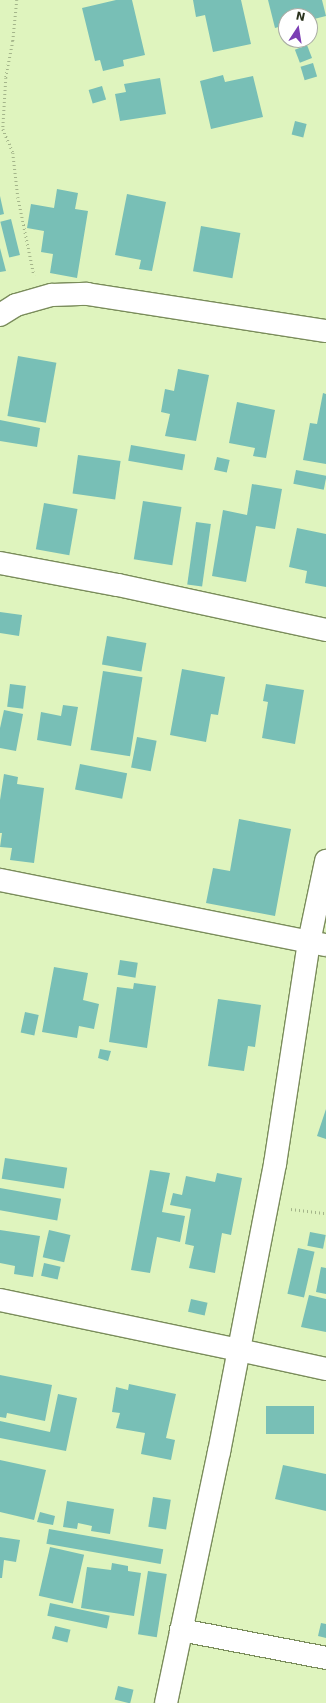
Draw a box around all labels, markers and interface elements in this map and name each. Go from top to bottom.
north arrow [278,8,318,48]
text: N [295,9,306,24]

